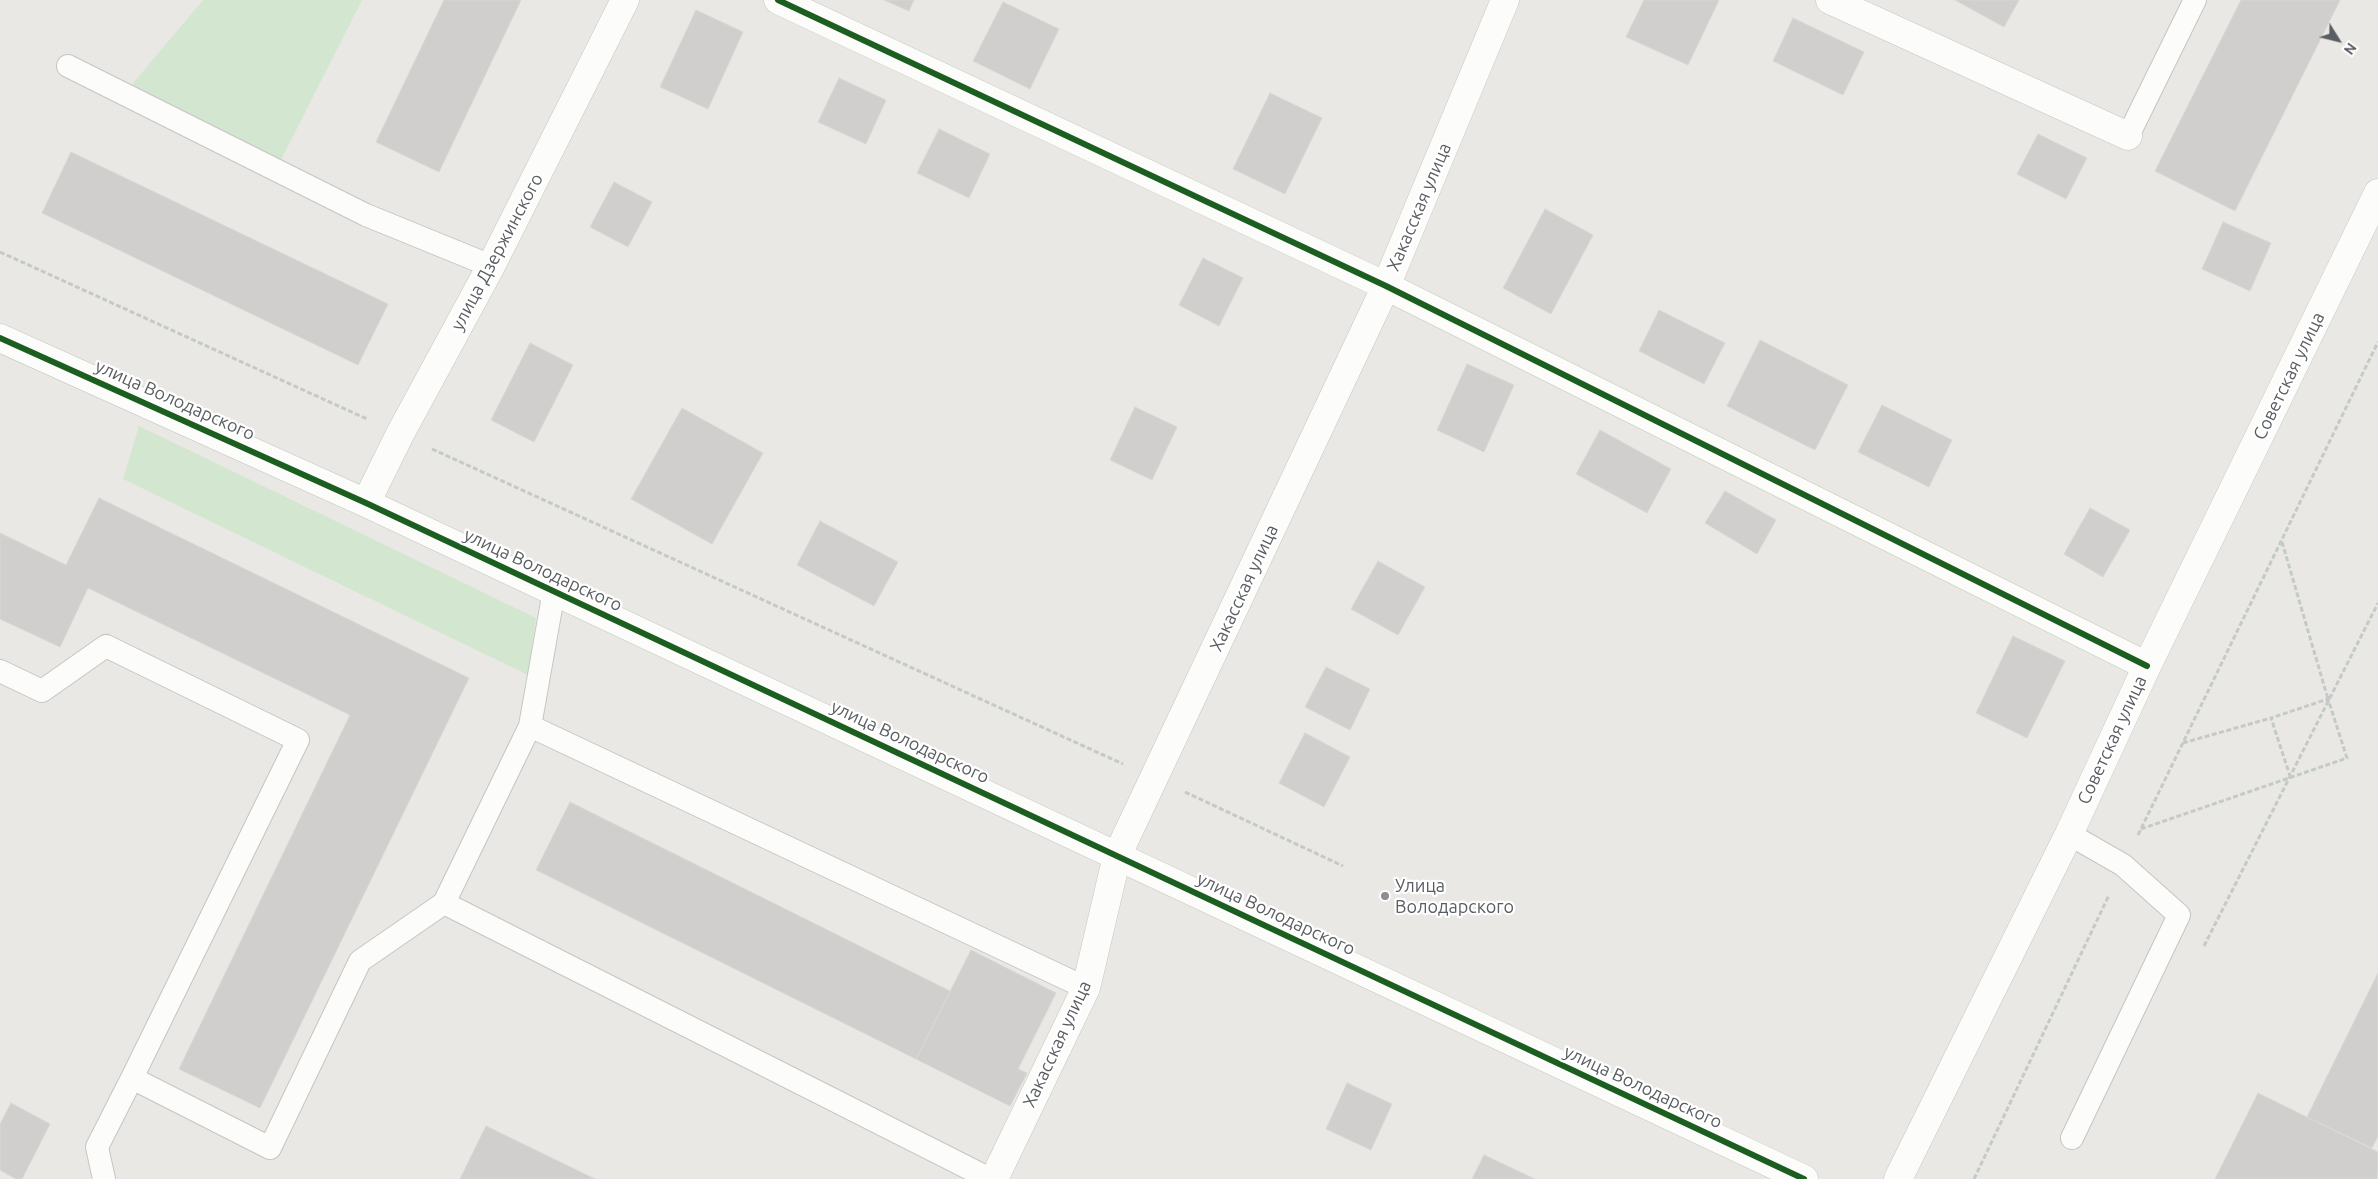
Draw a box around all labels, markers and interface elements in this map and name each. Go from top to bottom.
north arrow [2313,15,2363,65]
text: N [2341,40,2360,58]
street label: Хакасская улица [1382,140,1456,274]
street label: улица Дзержинского [446,170,548,334]
street label: Советская улица [2249,309,2329,443]
street label: улица Володарского [92,355,258,445]
street label: Хакасская улица [1205,521,1283,655]
street label: улица Володарского [460,524,626,616]
street label: Советская улица [2073,672,2151,808]
street label: улица Володарского [827,696,993,788]
street label: улица Володарского [1193,868,1359,960]
place label: Улица Володарского [1395,875,1514,918]
marker: Улица Володарского [1379,890,1391,902]
street label: Хакасская улица [1018,977,1096,1111]
street label: улица Володарского [1560,1041,1726,1133]

